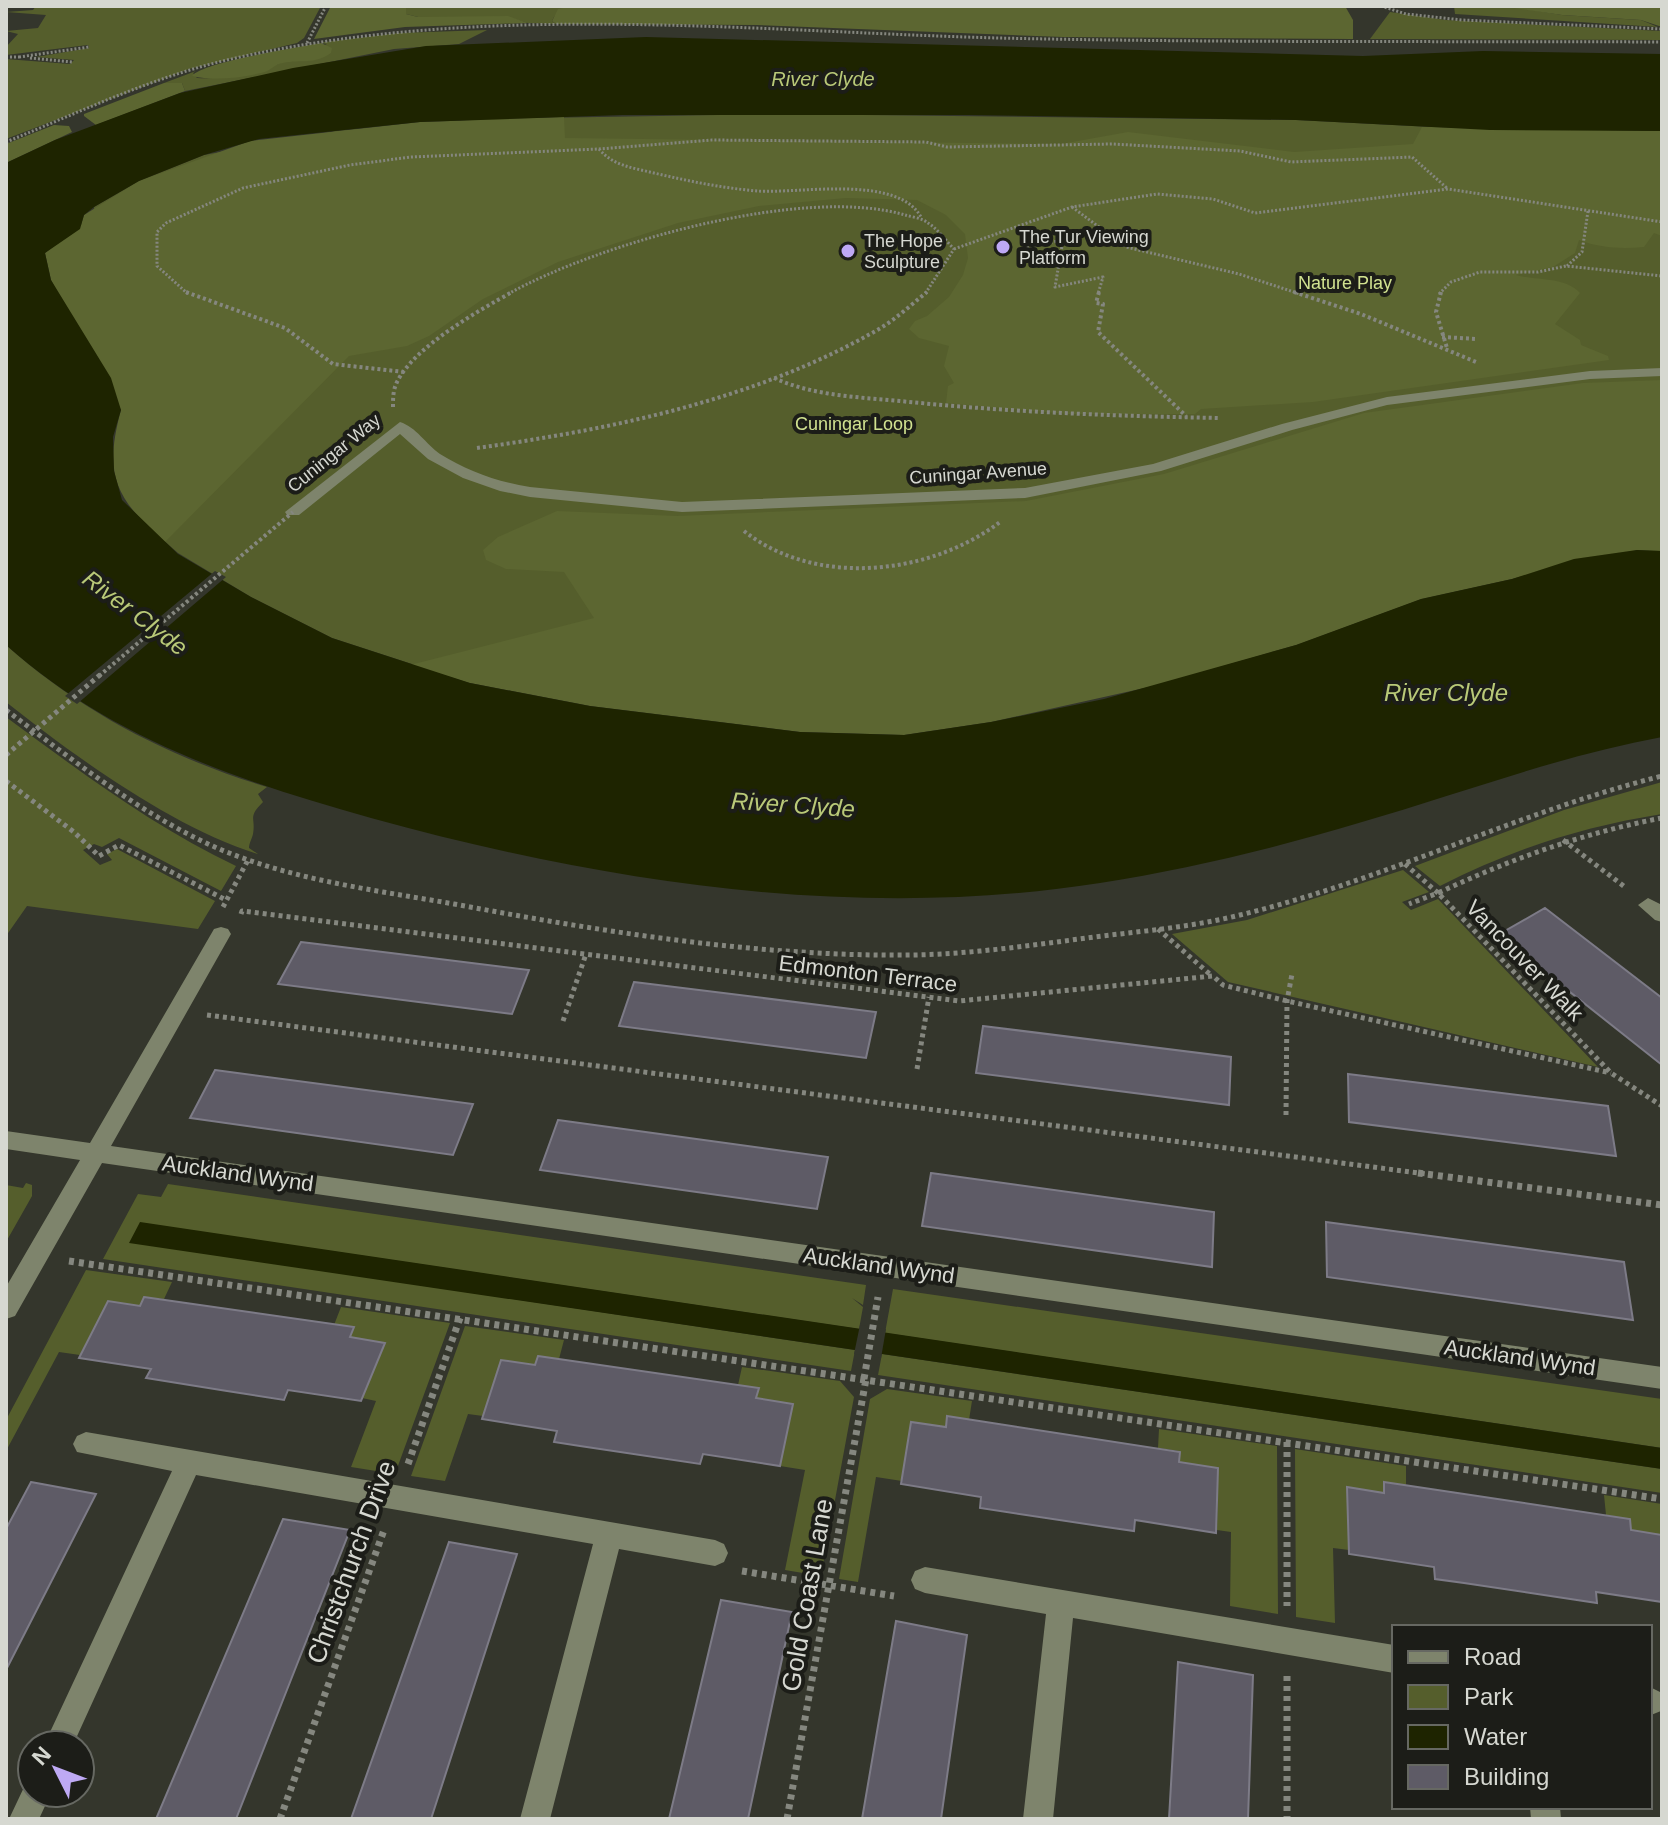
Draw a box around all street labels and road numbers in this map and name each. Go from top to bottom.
street label: Cuningar Way [284,410,384,496]
street label: Cuningar Avenue [909,458,1047,488]
street label: Vancouver Walk [1461,895,1589,1026]
street label: Edmonton Terrace [777,950,958,997]
street label: Auckland Wynd [161,1150,315,1196]
street label: Auckland Wynd [802,1242,956,1288]
street label: Auckland Wynd [1443,1334,1597,1380]
street label: Christchurch Drive [300,1456,402,1668]
street label: Gold Coast Lane [775,1496,839,1694]

